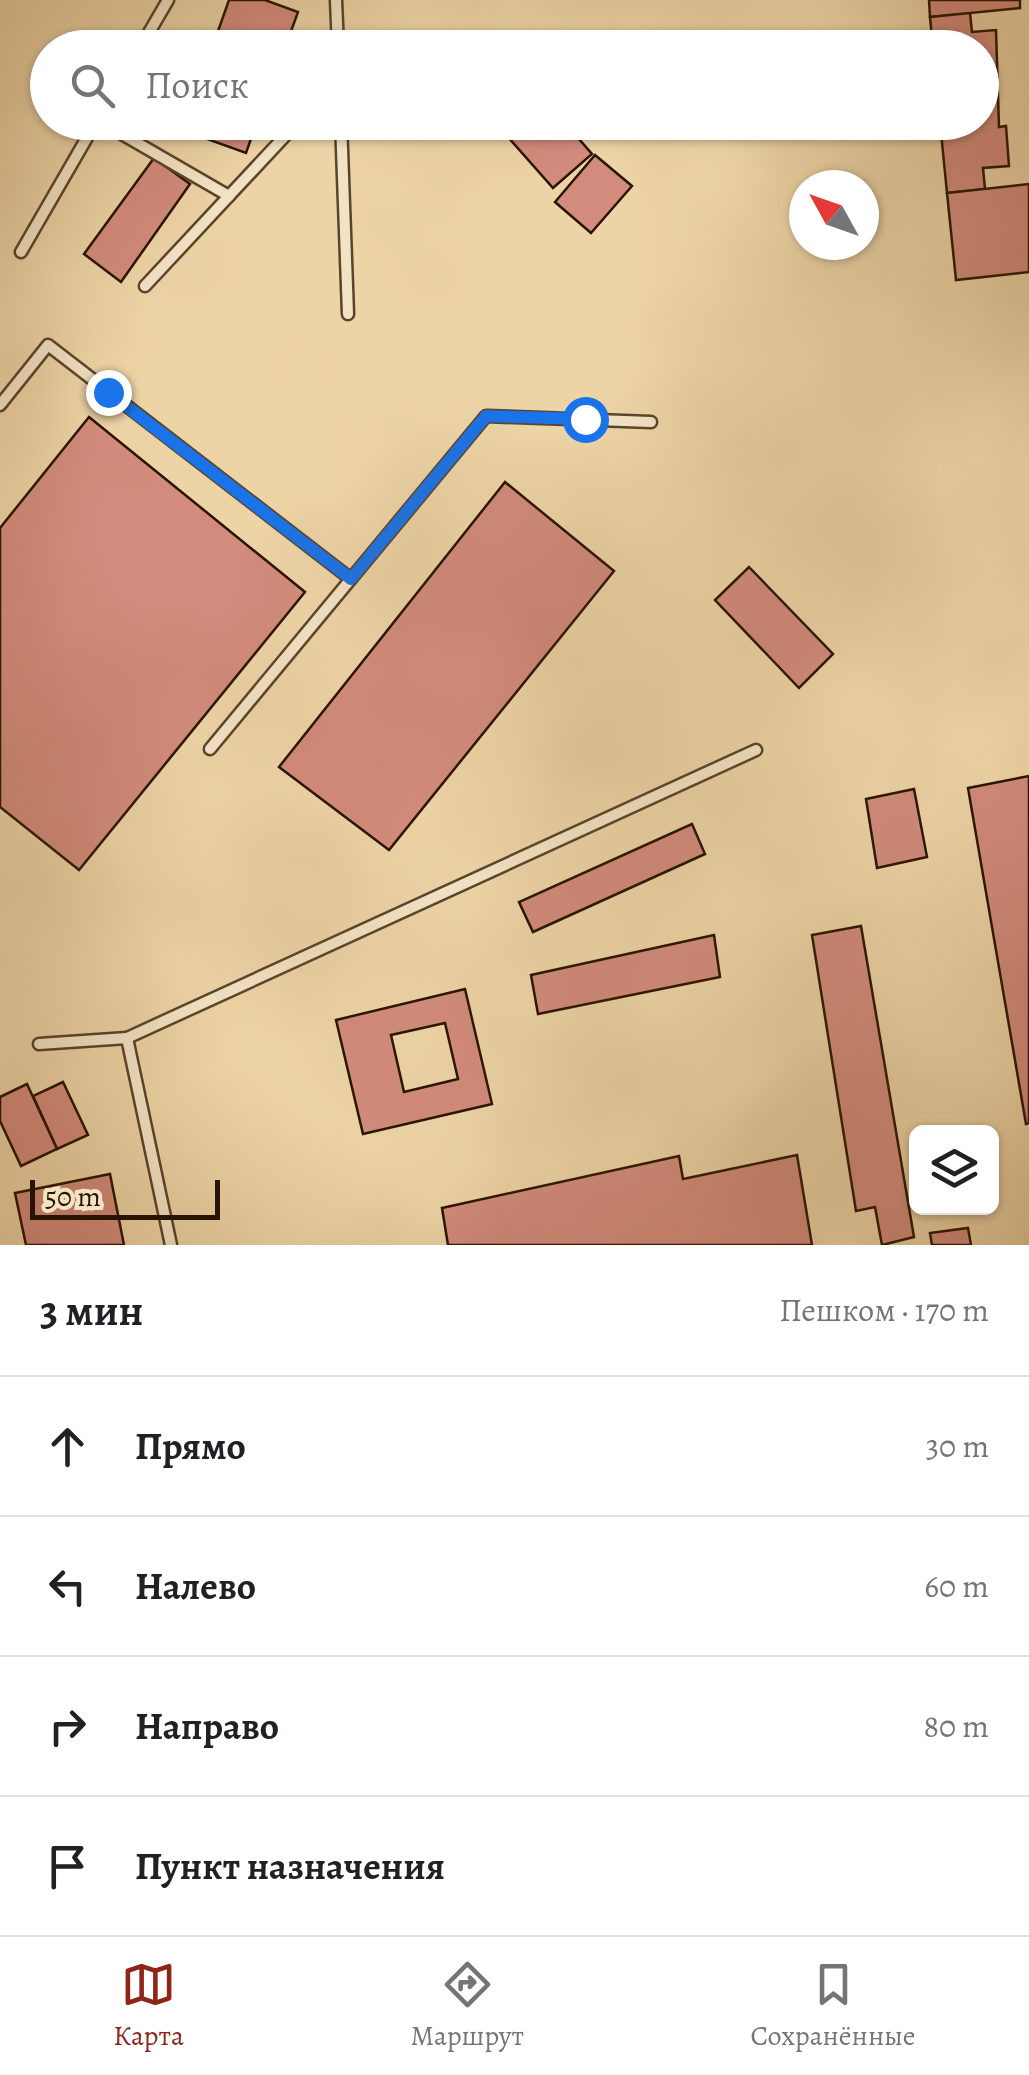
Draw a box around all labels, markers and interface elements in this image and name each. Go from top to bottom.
search box [30,30,999,140]
icon: search [65,58,120,113]
text: Поиск [145,59,249,111]
north arrow [789,170,879,260]
route end [86,370,132,416]
route start [563,397,609,443]
map controls [909,1125,999,1215]
button: layers [909,1125,999,1215]
scale bar [30,1175,220,1220]
text: 50 m [45,1178,101,1216]
text: 3 мин [40,1282,143,1339]
text: Пешком · 170 m [779,1288,989,1332]
icon: ahead [40,1419,95,1474]
text: Прямо [135,1420,246,1472]
text: 30 m [926,1424,989,1468]
icon: left [40,1559,95,1614]
text: Налево [135,1560,256,1612]
text: 60 m [924,1564,989,1608]
icon: right [40,1699,95,1754]
text: Направо [135,1700,279,1752]
text: 80 m [923,1704,989,1748]
icon: arrive [40,1839,95,1894]
text: Пункт назначения [135,1840,445,1892]
tab: Карта [113,1957,184,2055]
tab: Маршрут [411,1957,524,2055]
tab: Сохранённые [751,1957,916,2055]

